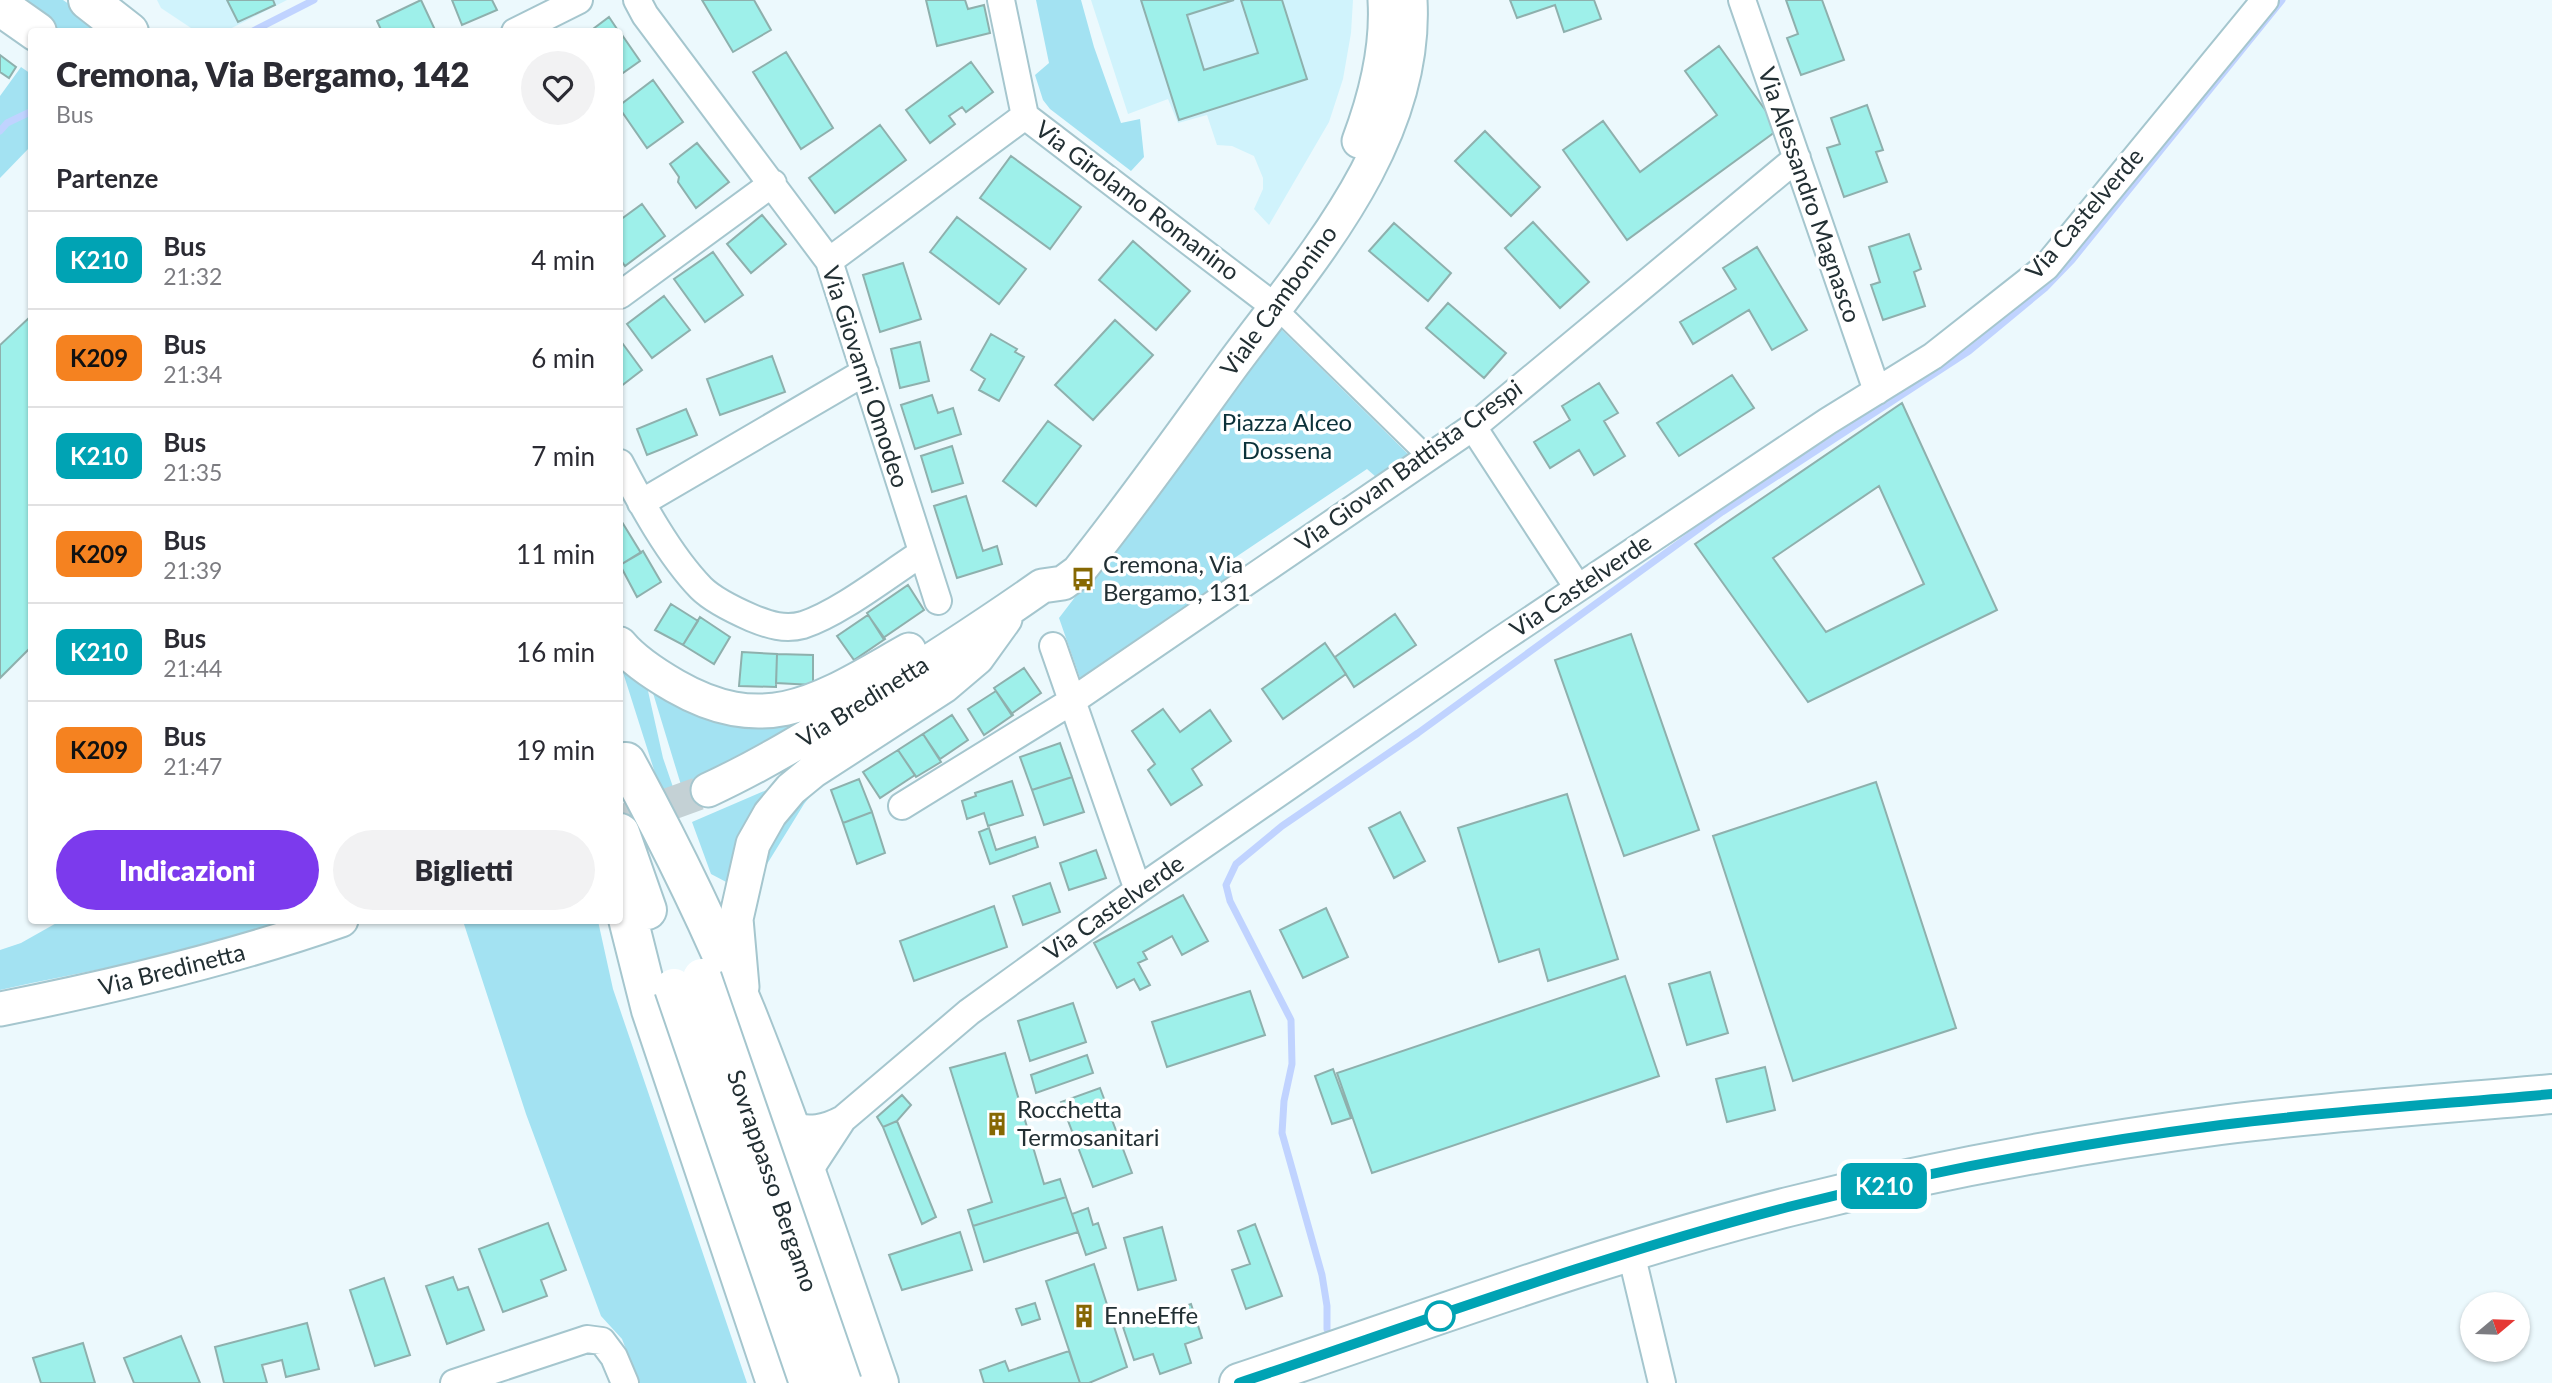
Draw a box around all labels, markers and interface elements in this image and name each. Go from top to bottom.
button: heart [521,51,595,125]
text: Cremona, Via Bergamo, 142 [56,54,469,94]
street label: Via Alessandro Magnasco [1753,63,1868,326]
text: Bus [56,100,93,128]
street label: Via Girolamo Romanino [1030,114,1246,286]
street label: Via Castelverde [2019,141,2149,285]
text: Partenze [56,162,158,194]
street label: Viale Cambonino [1213,219,1342,381]
text: Bus [163,230,206,262]
text: 4 min [531,244,595,276]
text: K210 [70,245,128,274]
text: 21:32 [163,262,222,290]
street label: Via Giovanni Omodeo [817,262,916,491]
text: Bus [163,328,206,360]
text: 6 min [531,342,595,374]
text: K209 [70,343,128,372]
text: 21:34 [163,360,222,388]
street label: Via Giovan Battista Crespi [1289,373,1527,557]
park label: Piazza Alceo Dossena [1222,407,1352,464]
text: Bus [163,426,206,458]
text: 7 min [531,440,595,472]
text: K210 [70,441,128,470]
text: 21:35 [163,458,222,486]
text: Bus [163,524,206,556]
street label: Via Castelverde [1504,527,1656,643]
text: 11 min [516,538,595,570]
text: K209 [70,539,128,568]
place label: Cremona, Via Bergamo, 131 [1103,549,1251,606]
text: 21:39 [163,556,222,584]
bus stop icon: Cremona, Via Bergamo, 131 [1069,565,1097,593]
text: Bus [163,622,206,654]
text: 16 min [516,636,595,668]
text: K210 [70,637,128,666]
street label: Via Bredinetta [791,649,933,753]
text: 21:44 [163,654,222,682]
text: Bus [163,720,206,752]
text: 19 min [516,734,595,766]
text: K209 [70,735,128,764]
text: 21:47 [163,752,222,780]
button: Indicazioni [56,830,319,910]
button: Biglietti [333,830,595,910]
street label: Via Castelverde [1037,848,1189,966]
street label: Via Bredinetta [95,936,248,1001]
street label: Sovrappasso Bergamo [722,1066,825,1295]
place label: Rocchetta Termosanitari [1017,1094,1160,1151]
building icon: Rocchetta Termosanitari [983,1110,1011,1138]
line badge: K210 [1835,1163,1933,1209]
text: K210 [1855,1171,1913,1200]
north arrow [2460,1292,2530,1362]
map controls [2460,1292,2530,1362]
place label: EnneEffe [1104,1300,1198,1329]
unlabelled marker [1425,1301,1455,1331]
building icon: EnneEffe [1070,1302,1098,1330]

